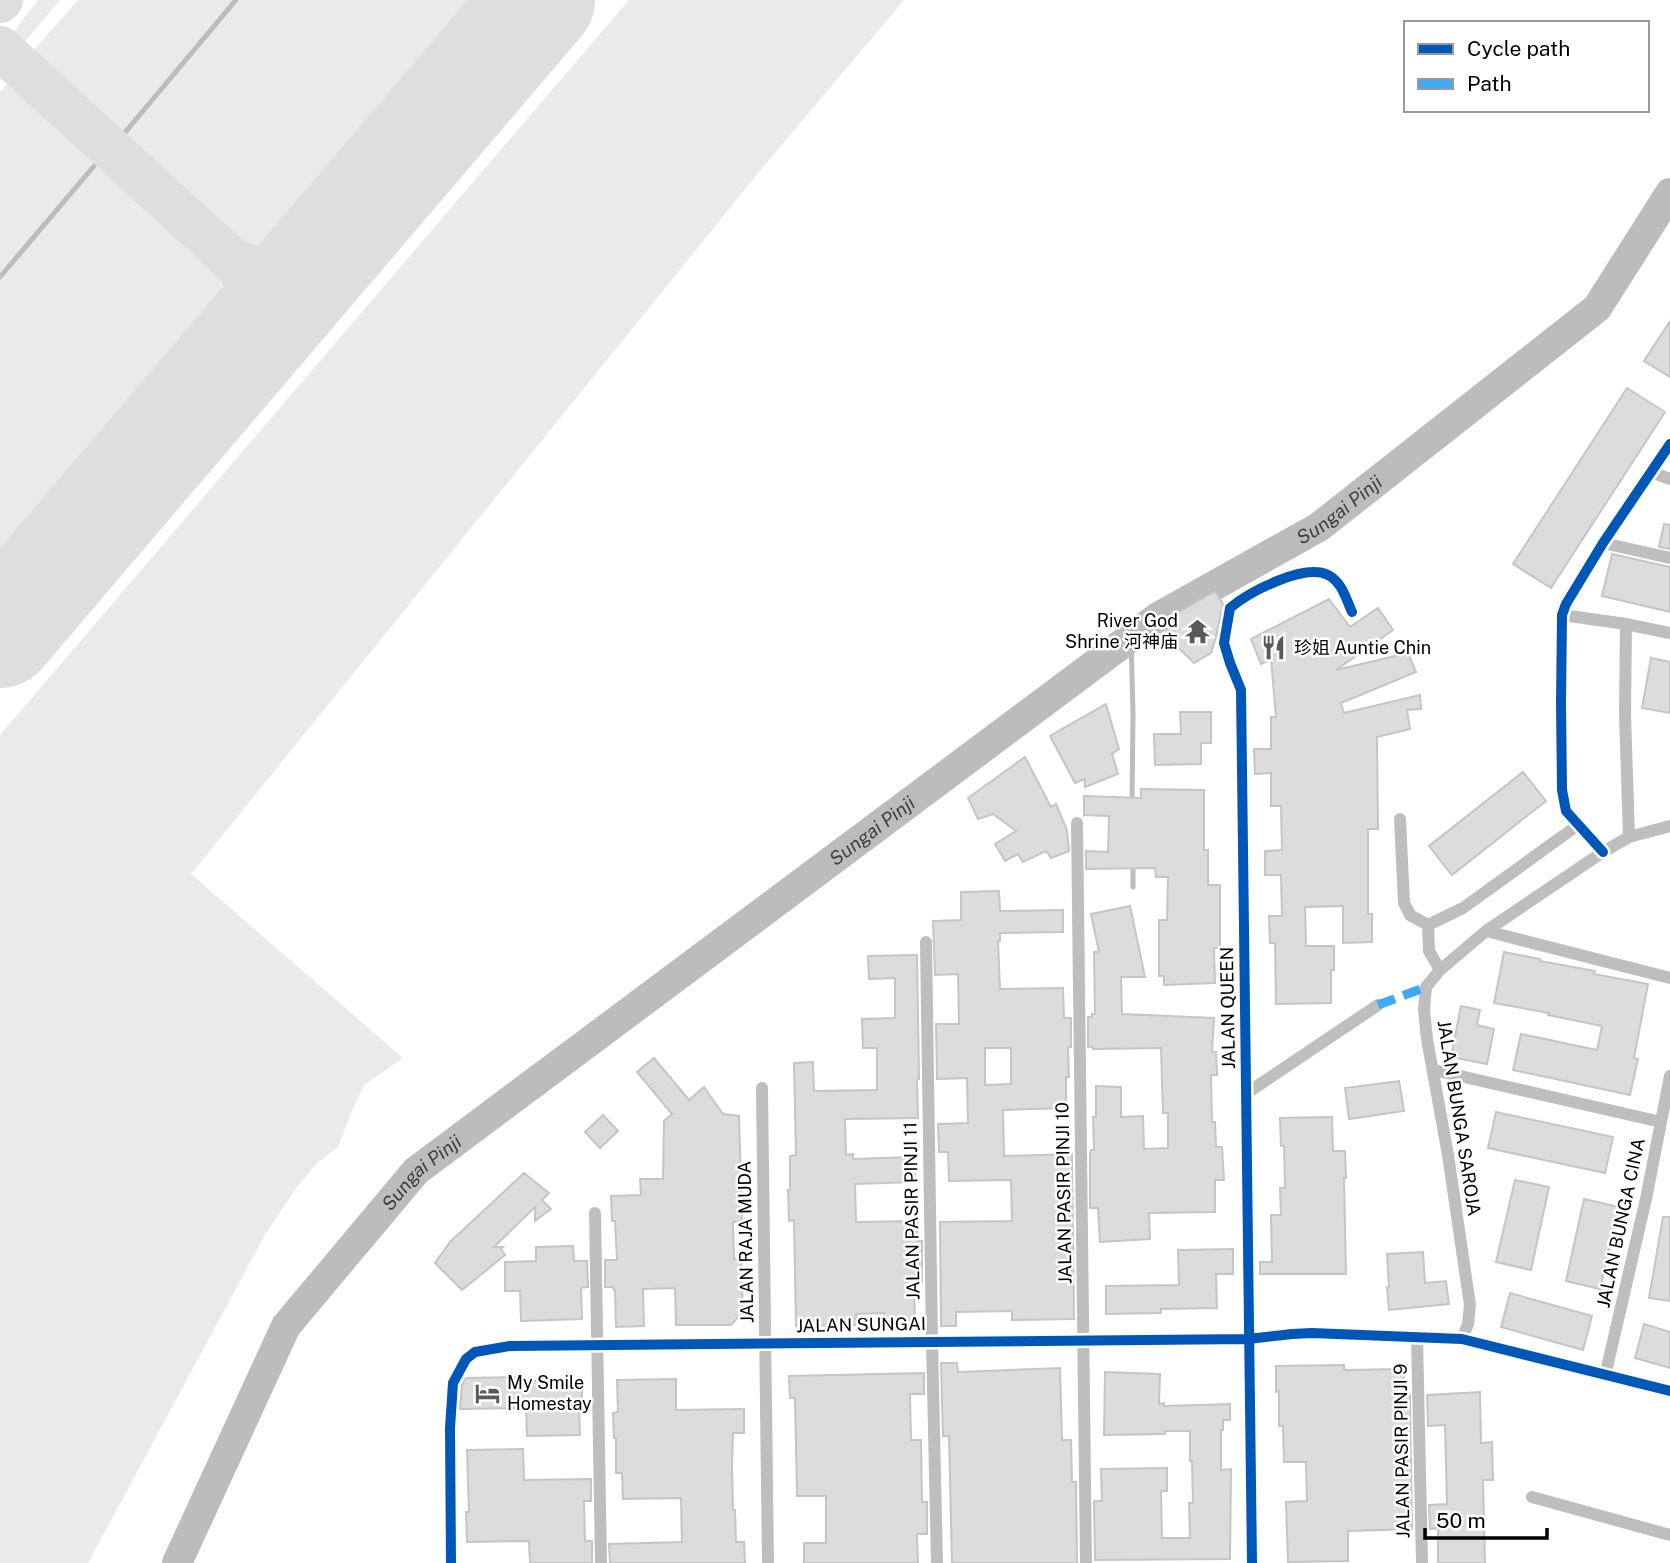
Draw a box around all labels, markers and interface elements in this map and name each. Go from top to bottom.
legend [1404,21,1649,112]
text: Cycle path [1467,36,1570,61]
text: Path [1467,71,1512,96]
water label: Sungai Pinji [1293,471,1386,548]
place label: River God Shrine 河神庙 [1065,610,1178,652]
temple icon: River God Shrine 河神庙 [1184,617,1212,645]
restaurant icon: 珍姐 Auntie Chin [1260,634,1288,662]
place label: 珍姐 Auntie Chin [1294,637,1431,658]
water label: Sungai Pinji [825,791,919,870]
street label: JALAN QUEEN [1216,947,1239,1069]
street label: JALAN BUNGA SAROJA [1434,1019,1485,1217]
street label: JALAN PASIR PINJI 10 [1051,1102,1076,1284]
street label: JALAN PASIR PINJI 11 [899,1122,924,1300]
water label: Sungai Pinji [377,1130,466,1215]
street label: JALAN BUNGA CINA [1592,1136,1649,1310]
street label: JALAN RAJA MUDA [734,1160,757,1323]
street label: JALAN SUNGAI [796,1313,926,1336]
street label: JALAN PASIR PINJI 9 [1389,1363,1414,1539]
place label: My Smile Homestay [507,1372,592,1414]
hotel icon: My Smile Homestay [473,1379,501,1407]
scale bar [1425,1496,1548,1540]
text: 50 m [1436,1508,1486,1533]

